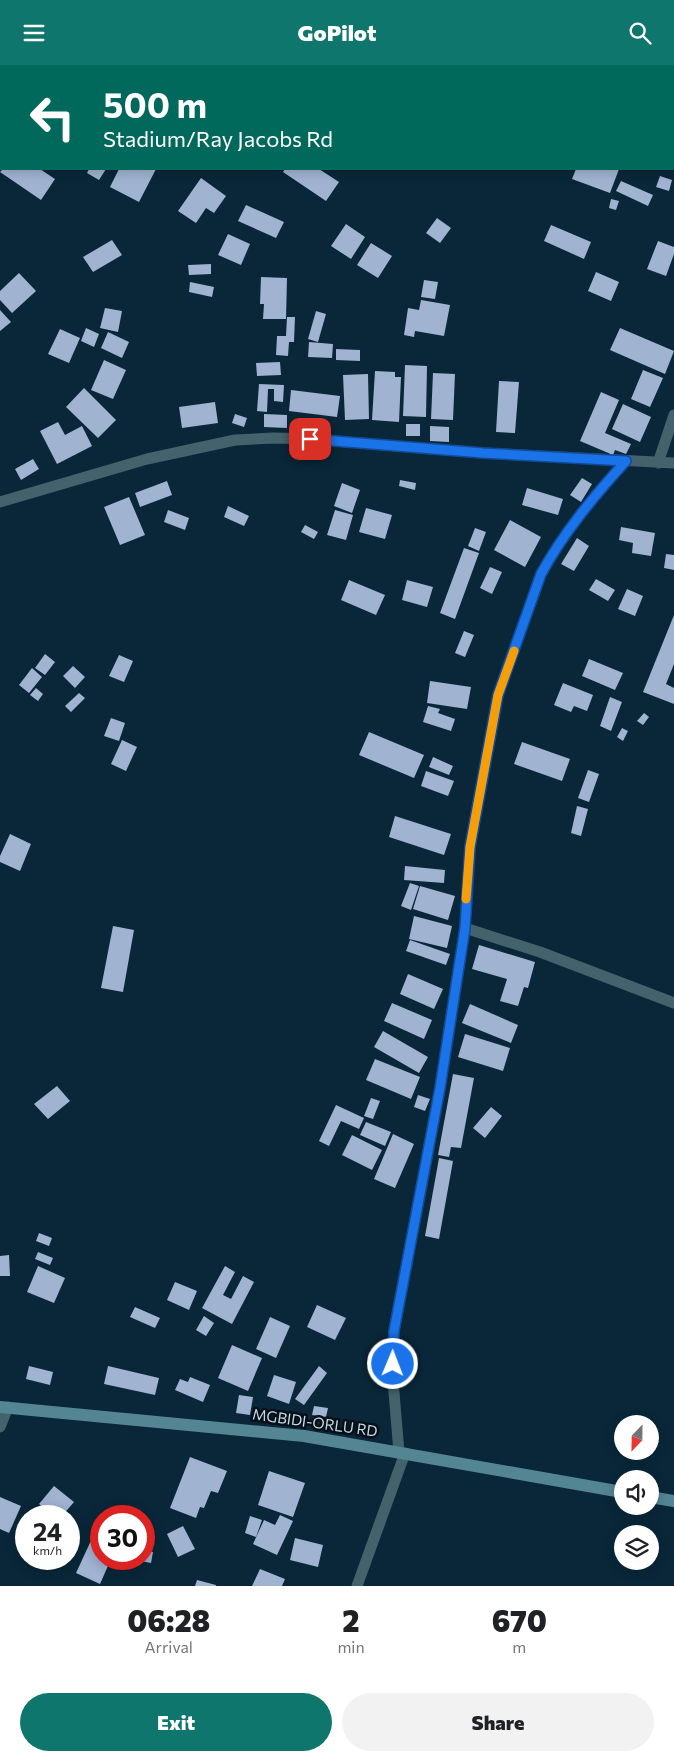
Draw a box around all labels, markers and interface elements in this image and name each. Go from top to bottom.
icon: menu [20,19,48,47]
text: GoPilot [298,19,376,46]
icon: search [626,19,654,47]
text: 500 m [103,82,207,125]
icon: left [20,85,85,150]
text: Stadium/Ray Jacobs Rd [103,125,333,152]
pin [289,418,331,460]
icon: arrive [296,425,324,453]
position arrow [366,1337,418,1389]
street label: MGBIDI-ORLU RD [251,1404,379,1440]
north arrow [614,1415,659,1460]
map controls [614,1415,659,1570]
button: sound [614,1470,659,1515]
speed limit sign: 30 [90,1505,155,1570]
text: 24 [33,1516,62,1546]
button: layers [614,1525,659,1570]
text: km/h [33,1543,62,1557]
text: 06:28 [127,1601,210,1638]
text: 2 [342,1601,360,1638]
text: 670 [492,1601,547,1638]
text: Arrival [144,1637,193,1656]
text: min [337,1637,365,1656]
text: m [512,1637,526,1656]
button: Exit [20,1693,332,1751]
button: Share [342,1693,654,1751]

